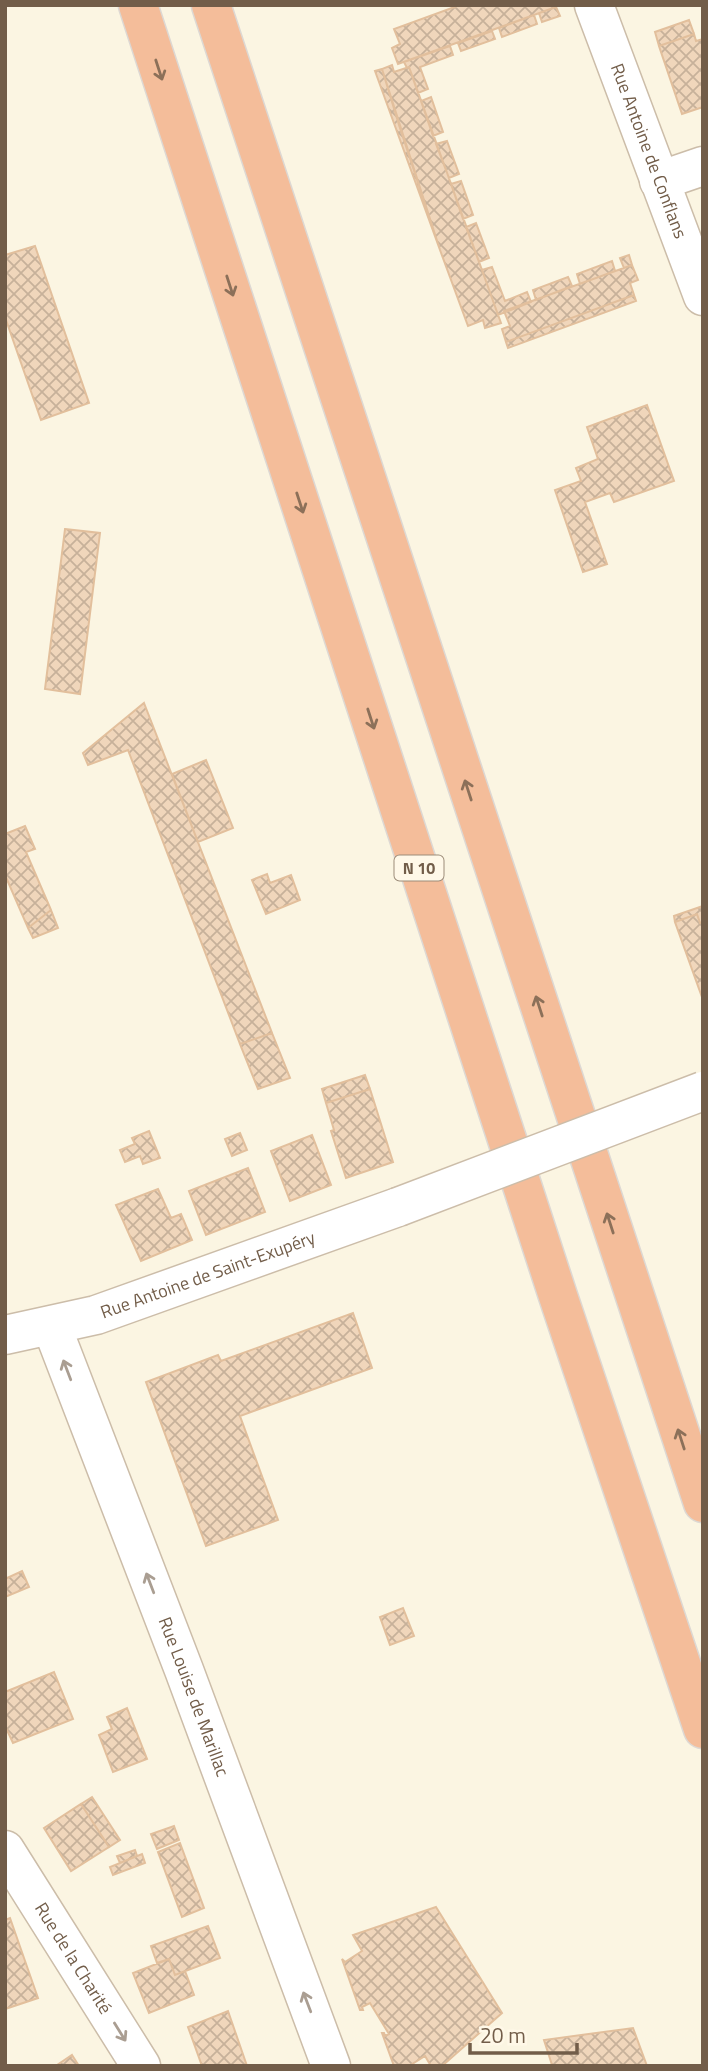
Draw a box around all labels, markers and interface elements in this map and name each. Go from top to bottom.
one-way arrow [154,59,167,81]
street label: Rue Antoine de Conflans [604,59,694,242]
one-way arrow [225,275,237,297]
one-way arrow [295,491,307,513]
one-way arrow [365,708,378,730]
one-way arrow [461,780,474,802]
road number: N 10 [394,856,444,880]
one-way arrow [532,996,544,1018]
one-way arrow [603,1212,616,1234]
street label: Rue Antoine de Saint-Exupéry [97,1224,319,1325]
one-way arrow [60,1360,73,1382]
one-way arrow [674,1428,687,1450]
one-way arrow [142,1572,155,1594]
street label: Rue Louise de Marillac [152,1613,236,1781]
street label: Rue de la Charité [28,1897,119,2019]
one-way arrow [300,1991,313,2013]
scale bar [470,2011,577,2056]
text: 20 m [480,2019,526,2051]
one-way arrow [113,2022,127,2042]

